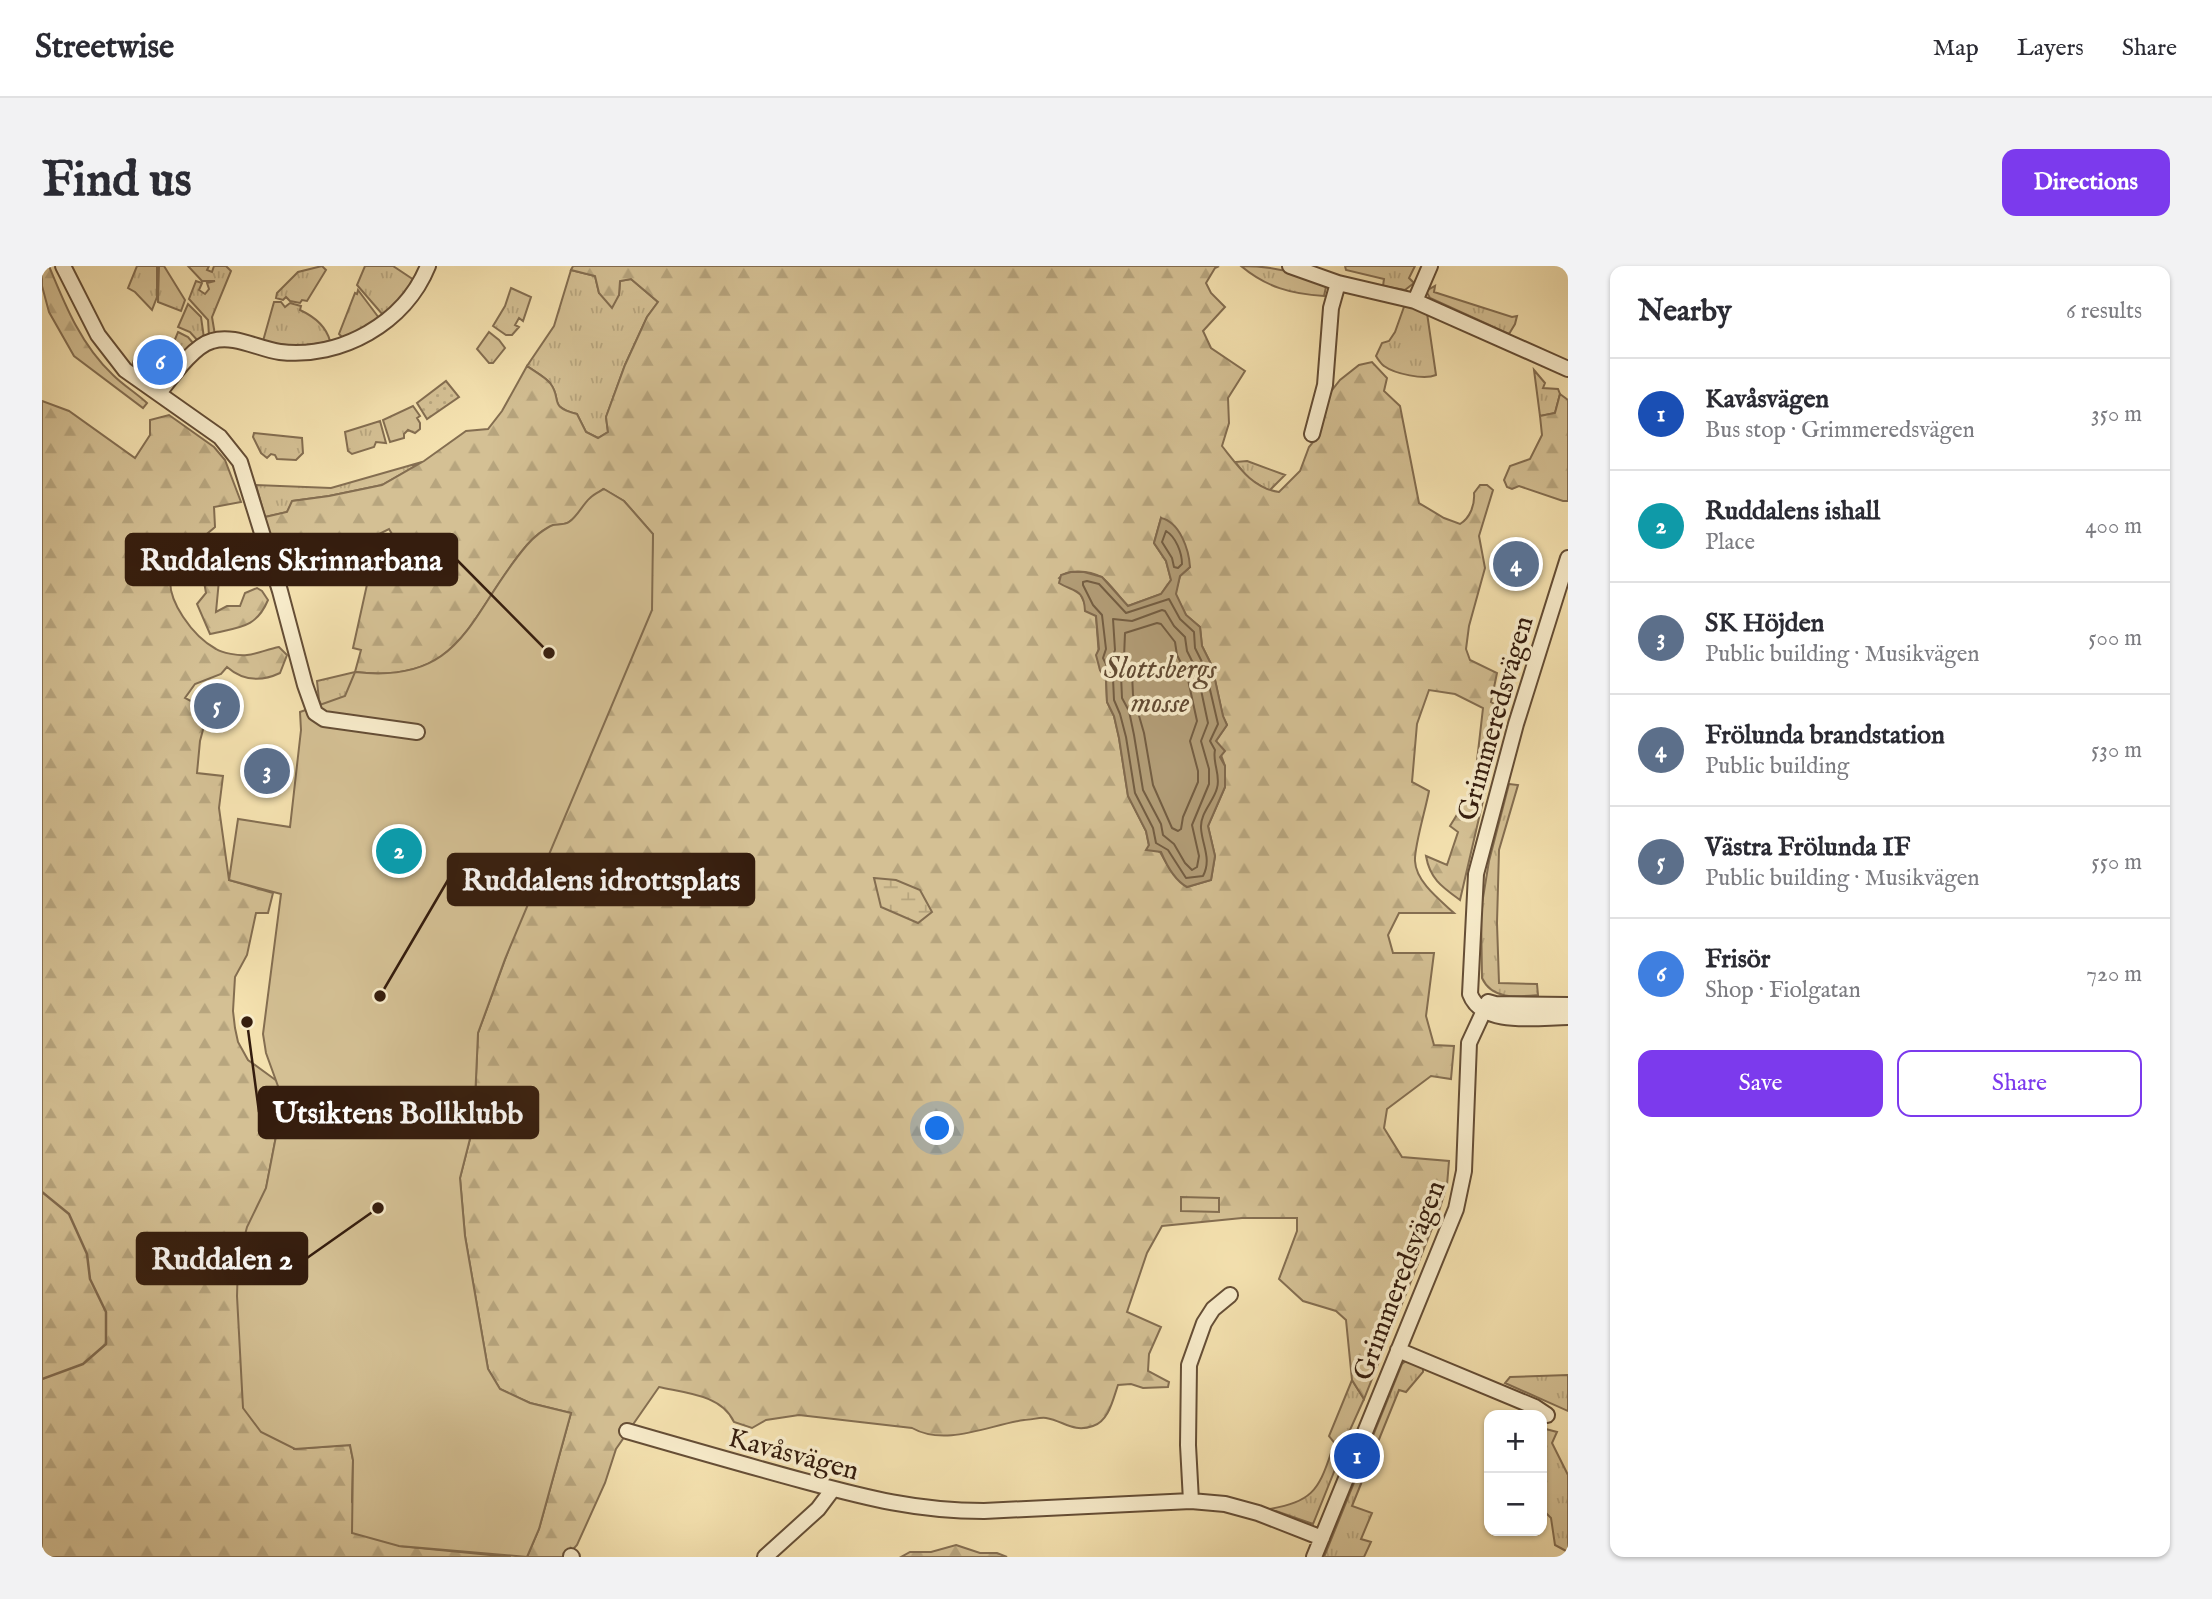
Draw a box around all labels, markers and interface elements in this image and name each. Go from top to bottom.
text: Streetwise [35,27,174,69]
text: Map [1933,33,1979,64]
text: Layers [2017,33,2084,64]
text: Share [2122,33,2177,64]
button: Directions [2002,149,2170,216]
text: Find us [42,151,192,213]
text: Nearby [1638,293,1731,331]
text: 6 results [2066,297,2142,326]
pin: 6 [137,336,183,388]
text: Kavåsvägen [1705,383,1829,416]
text: 1 [1657,400,1665,429]
text: 350 m [2091,400,2142,429]
text: Bus stop · Grimmeredsvägen [1705,416,1975,445]
text: Ruddalens ishall [1705,495,1880,528]
text: 2 [1656,512,1666,541]
text: 400 m [2085,512,2142,541]
text: Place [1705,528,1755,557]
callout: Ruddalens Skrinnarbana [126,534,457,585]
pin: 4 [1493,538,1539,590]
text: Ruddalens Skrinnarbana [140,543,443,581]
text: SK Höjden [1705,607,1824,640]
street label: Grimmeredsvägen [1450,612,1542,825]
text: 3 [1657,624,1665,653]
text: 500 m [2088,624,2142,653]
text: Public building · Musikvägen [1705,640,1980,669]
water label: Slottsbergs mosse [1103,651,1217,723]
pin: 5 [194,680,240,732]
text: Frölunda brandstation [1705,719,1945,752]
text: 4 [1655,736,1667,765]
text: 530 m [2091,736,2142,765]
pin: 3 [244,745,290,797]
text: Public building [1705,752,1849,781]
pin: 2 [376,825,422,877]
text: Västra Frölunda IF [1705,831,1910,864]
text: 5 [1657,848,1665,877]
text: 550 m [2091,848,2142,877]
callout: Ruddalens idrottsplats [448,854,754,905]
text: Ruddalens idrottsplats [462,863,740,901]
text: Public building · Musikvägen [1705,864,1980,893]
text: Frisör [1705,943,1770,976]
text: 6 [1656,960,1666,989]
text: 720 m [2086,960,2142,989]
text: Shop · Fiolgatan [1705,976,1861,1005]
button: Save [1638,1050,1883,1117]
button: Share [1897,1050,2142,1117]
callout: Utsiktens Bollklubb [259,1087,538,1138]
text: Utsiktens Bollklubb [273,1096,523,1134]
your location [920,1111,954,1145]
street label: Grimmeredsvägen [1346,1176,1455,1386]
callout: Ruddalen 2 [137,1233,307,1284]
text: Ruddalen 2 [151,1242,293,1280]
map controls [1484,1410,1547,1536]
button: + [1484,1410,1547,1473]
street label: Kavåsvägen [724,1421,863,1490]
pin: 1 [1334,1430,1380,1482]
button: − [1484,1473,1547,1536]

